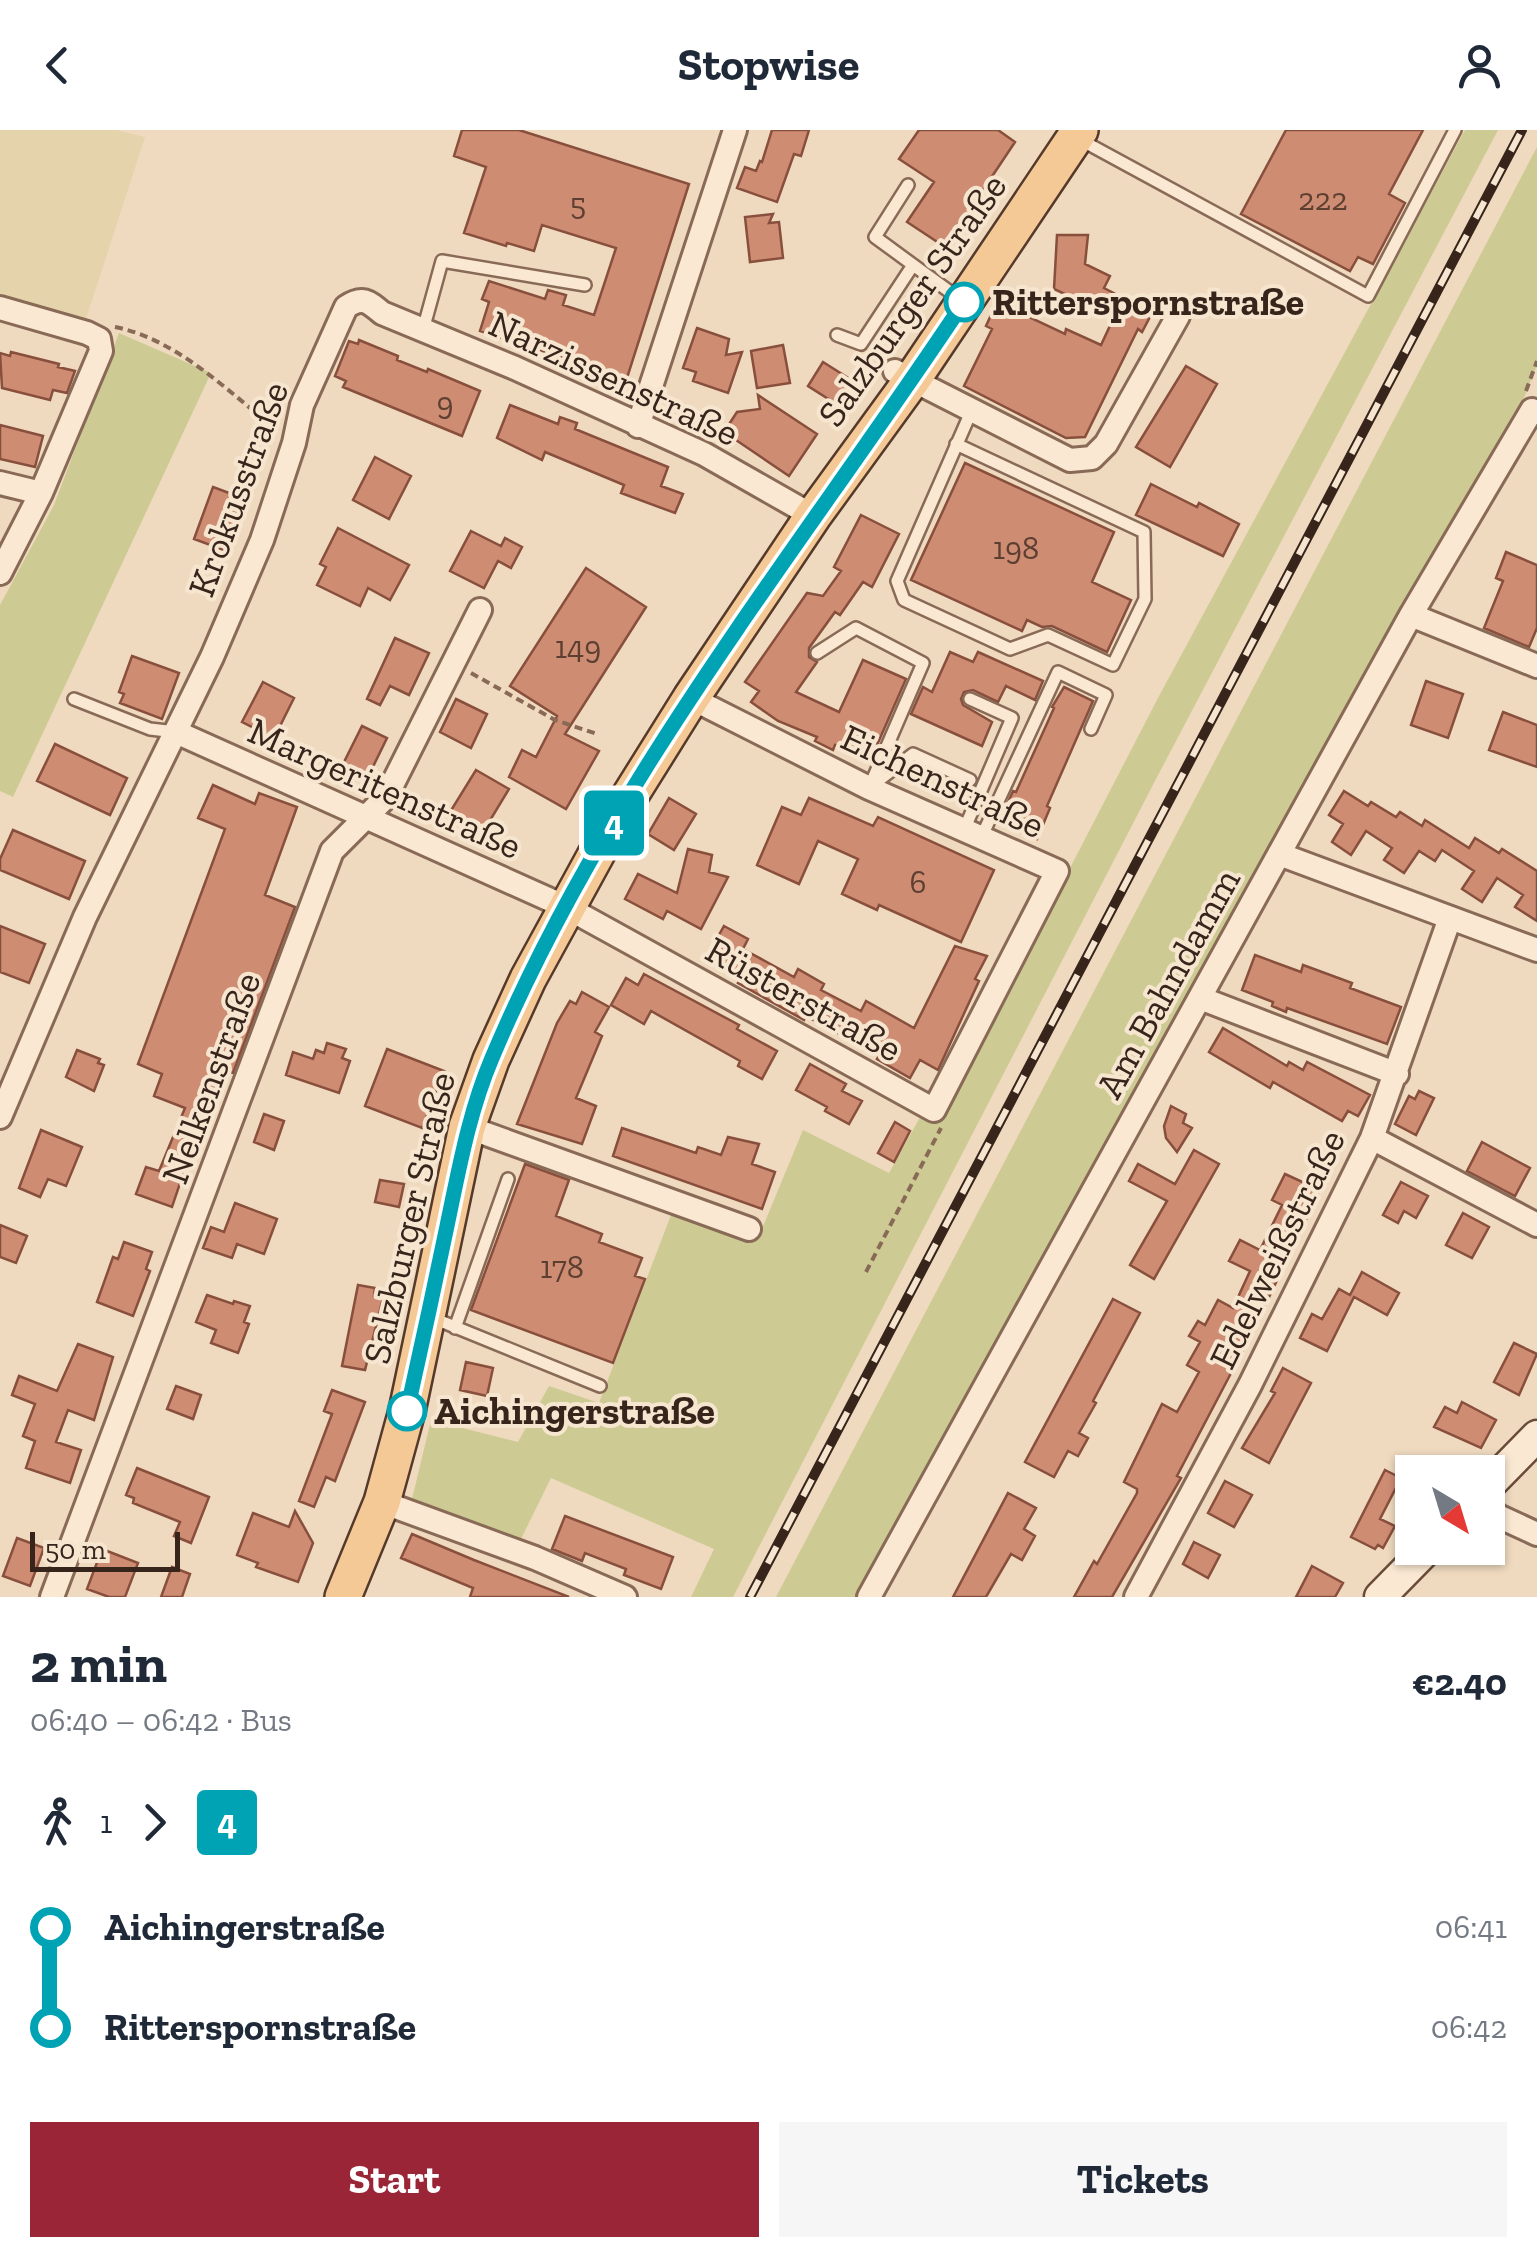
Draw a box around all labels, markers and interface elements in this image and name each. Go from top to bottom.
icon: back [30,38,85,93]
text: Stopwise [678,38,859,92]
icon: person [1452,38,1507,93]
street label: Salzburger Straße [808,165,1016,435]
house number: 222 [1298,180,1348,218]
house number: 5 [570,185,586,223]
place label: Ritterspornstraße [992,279,1304,325]
marker: Ritterspornstraße [945,283,983,321]
street label: Narzissenstraße [482,300,746,456]
street label: Krokusstraße [178,375,298,603]
house number: 9 [437,384,454,422]
house number: 198 [993,529,1039,567]
house number: 149 [555,628,601,666]
street label: Margeritenstraße [241,707,529,869]
street label: Eichenstraße [834,714,1052,848]
line badge: 4 [582,790,646,856]
text: 4 [604,802,624,844]
street label: Am Bahndamm [1086,860,1250,1106]
house number: 6 [910,863,927,901]
street label: Rüsterstraße [698,926,910,1072]
street label: Nelkenstraße [151,966,271,1190]
street label: Salzburger Straße [353,1068,465,1368]
street label: Edelweißstraße [1199,1122,1355,1376]
house number: 178 [540,1248,584,1286]
place label: Aichingerstraße [434,1388,715,1434]
marker: Aichingerstraße [388,1392,426,1430]
north arrow [1395,1455,1505,1565]
map controls [1395,1455,1505,1565]
scale bar [30,1527,180,1572]
text: 50 m [45,1533,106,1566]
text: 2 min [30,1630,167,1696]
text: €2.40 [1412,1659,1507,1705]
text: 06:40 – 06:42 · Bus [30,1701,292,1739]
icon: walk [30,1795,85,1850]
icon: forward [127,1795,182,1850]
text: 4 [217,1801,237,1843]
text: 1 [100,1803,112,1841]
text: Aichingerstraße [104,1904,385,1950]
text: 06:41 [1435,1908,1507,1946]
text: Ritterspornstraße [104,2004,416,2050]
text: 06:42 [1431,2008,1507,2046]
button: Start [30,2122,759,2237]
button: Tickets [779,2122,1507,2237]

